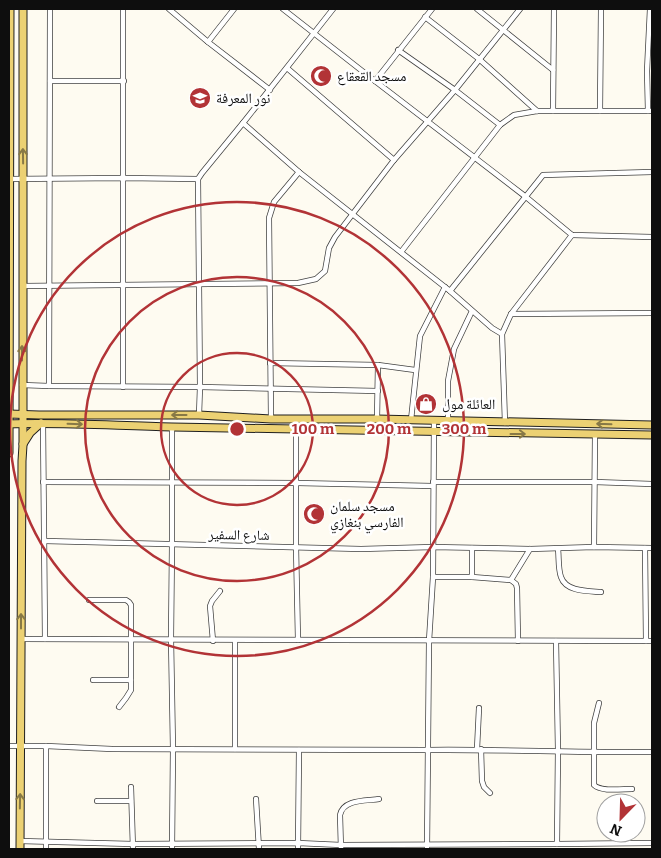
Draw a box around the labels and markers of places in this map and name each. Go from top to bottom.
mosque icon: مسجد القعقاع [309,64,333,88]
place label: مسجد القعقاع [337,68,406,86]
school or university icon: نور المعرفة [188,86,212,110]
place label: نور المعرفة [216,90,270,107]
shop icon: العائلة مول [414,392,438,416]
place label: العائلة مول [442,396,495,413]
centre of rings [228,420,246,438]
place label: مسجد سلمان الفارسي بنغازي [330,498,404,533]
mosque icon: مسجد سلمان الفارسي بنغازي [302,502,326,526]

